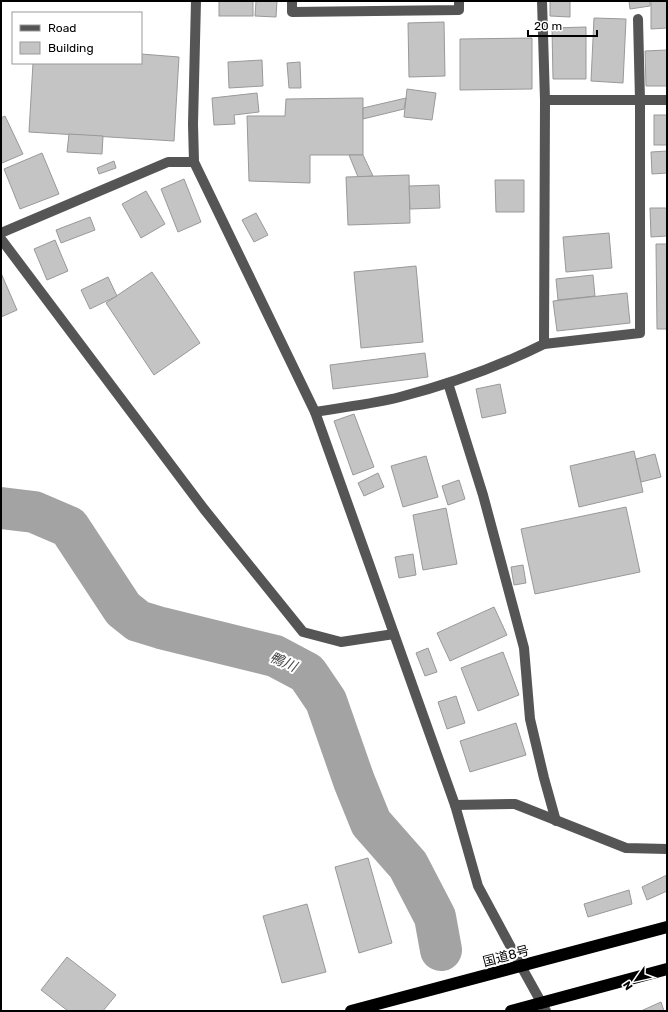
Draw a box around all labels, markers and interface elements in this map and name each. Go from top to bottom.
legend [12,12,142,64]
scale bar [528,12,597,38]
text: 20 m [534,19,562,33]
text: Road [48,21,76,35]
text: Building [48,41,94,55]
water label: 鴨川 [267,649,301,676]
street label: 国道8号 [481,943,531,969]
north arrow [616,960,656,1000]
text: N [620,978,636,992]

